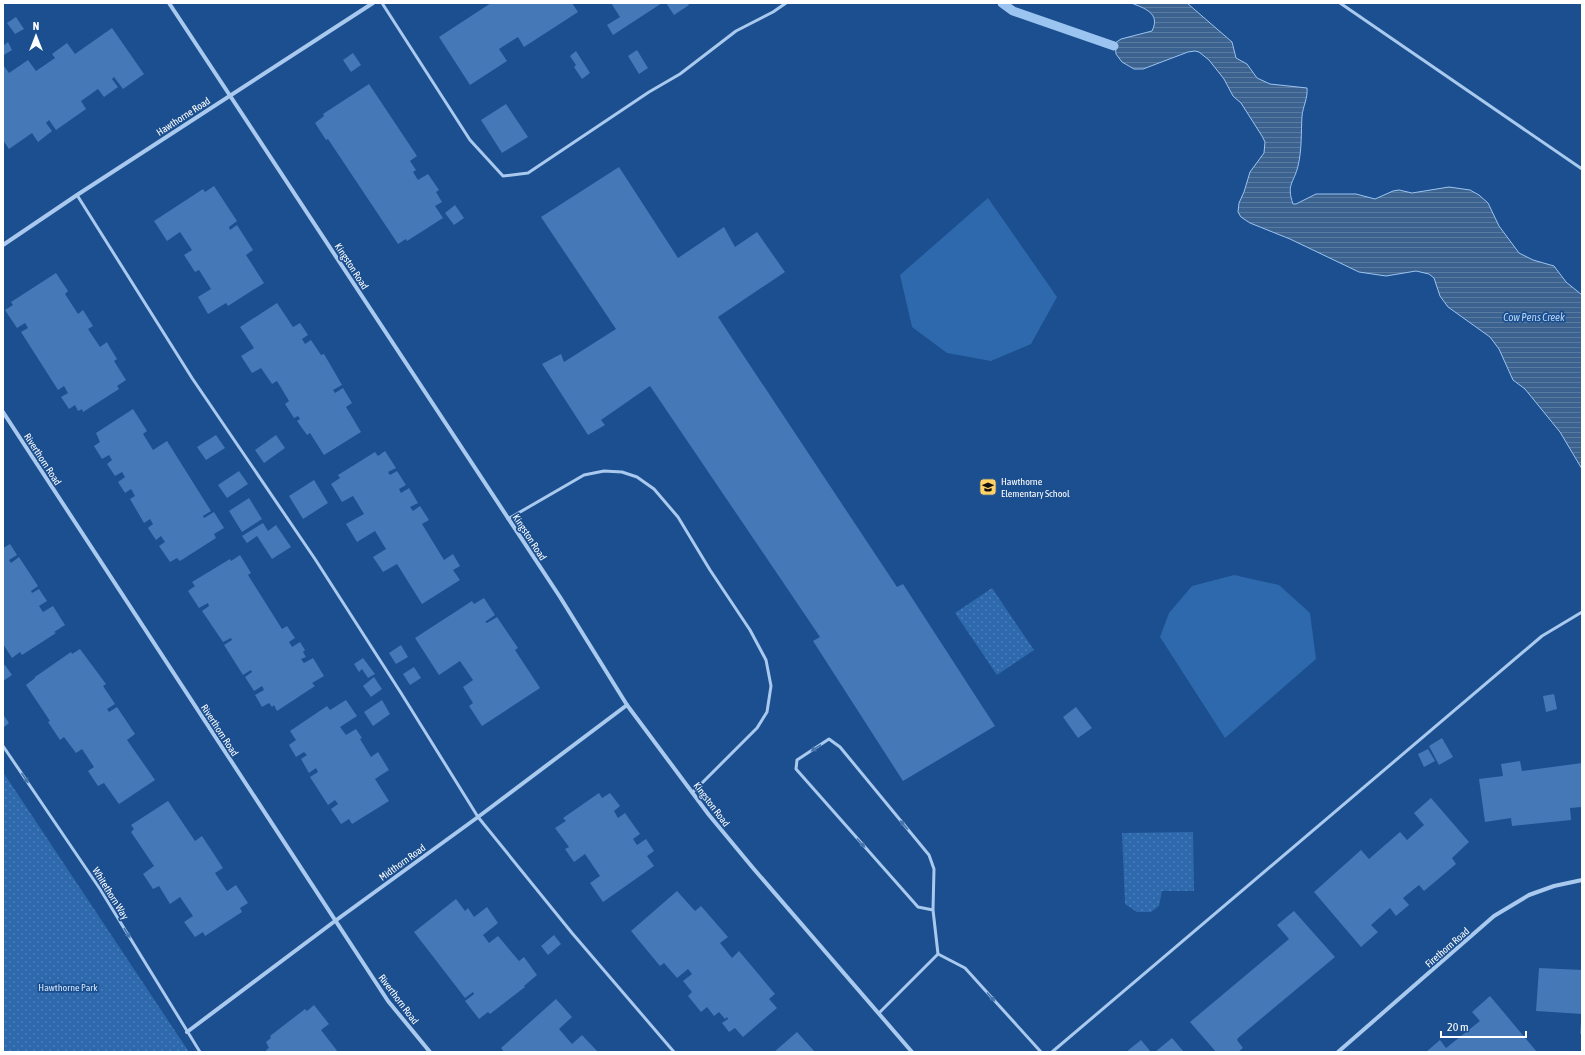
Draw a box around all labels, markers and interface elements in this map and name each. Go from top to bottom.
north arrow [16,16,56,56]
text: N [33,20,39,32]
street label: Hawthorne Road [154,95,212,138]
street label: Kingston Road [333,241,371,292]
water label: Cow Pens Creek [1503,311,1565,323]
street label: Riverthorn Road [22,431,64,487]
place label: Hawthorne Elementary School [1001,476,1070,499]
school or university icon: Hawthorne Elementary School [978,477,998,497]
street label: Kingston Road [511,512,549,563]
street label: Riverthorn Road [199,702,241,758]
one-way arrow [810,744,821,752]
one-way arrow [21,773,29,783]
street label: Kingston Road [691,780,732,829]
one-way arrow [899,819,908,830]
one-way arrow [856,838,866,848]
street label: Midthorn Road [377,842,428,883]
street label: Whitethorn Way [90,865,131,921]
street label: Firethorn Road [1423,925,1472,969]
one-way arrow [123,928,131,938]
street label: Riverthorn Road [376,972,421,1027]
park label: Hawthorne Park [38,982,98,993]
one-way arrow [986,992,996,1002]
scale bar [1441,1013,1526,1039]
text: 20 m [1447,1020,1469,1034]

